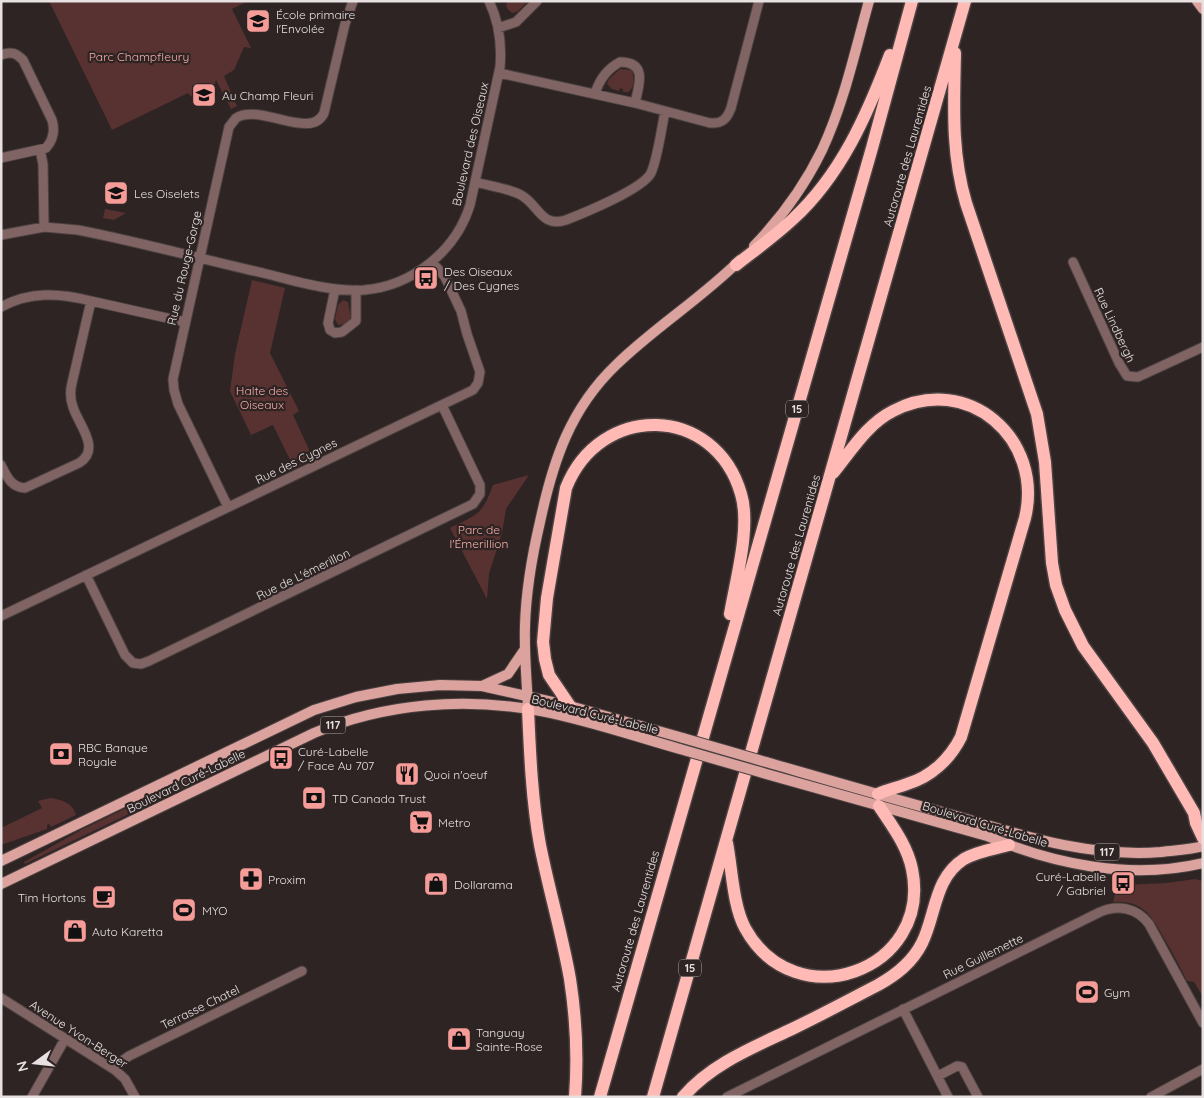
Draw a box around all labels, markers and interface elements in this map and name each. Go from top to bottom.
place label: École primaire l'Envolée [276,7,356,36]
school or university icon: École primaire l'Envolée [245,8,271,34]
park label: Parc Champfleury [89,49,189,64]
street label: Boulevard des Oiseaux [448,80,492,207]
school or university icon: Au Champ Fleuri [191,82,217,108]
street label: Autoroute des Laurentides [880,83,934,228]
place label: Au Champ Fleuri [222,88,313,103]
school or university icon: Les Oiselets [103,180,129,206]
place label: Les Oiselets [134,186,200,201]
street label: Rue du Rouge-Gorge [164,209,205,327]
place label: Des Oiseaux / Des Cygnes [444,264,520,293]
bus stop icon: Des Oiseaux / Des Cygnes [413,265,439,291]
street label: Rue Lindbergh [1091,285,1139,365]
park label: Halte des Oiseaux [236,383,289,412]
road number: 15 [786,400,808,418]
street label: Rue des Cygnes [253,435,340,487]
street label: Autoroute des Laurentides [769,472,823,617]
park label: Parc de l'Émerillion [449,522,509,551]
street label: Rue de L'émerillon [254,545,352,603]
street label: Boulevard Curé-Labelle [530,691,660,737]
road number: 117 [320,716,346,734]
place label: RBC Banque Royale [78,740,148,769]
bank icon: RBC Banque Royale [48,741,74,767]
place label: Curé-Labelle / Face Au 707 [298,744,374,773]
bus stop icon: Curé-Labelle / Face Au 707 [268,745,294,771]
street label: Boulevard Curé-Labelle [124,746,248,816]
restaurant icon: Quoi n'oeuf [394,761,420,787]
place label: Quoi n'oeuf [424,767,488,782]
bank icon: TD Canada Trust [301,785,327,811]
place label: TD Canada Trust [332,791,426,806]
street label: Boulevard Curé-Labelle [921,798,1050,850]
supermarket icon: Metro [408,809,434,835]
place label: Metro [438,815,470,830]
road number: 117 [1094,844,1120,860]
street label: Autoroute des Laurentides [608,848,662,993]
pharmacy icon: Proxim [238,866,264,892]
place label: Curé-Labelle / Gabriel [1036,869,1106,898]
bus stop icon: Curé-Labelle / Gabriel [1110,870,1136,896]
shop icon: Dollarama [423,871,449,897]
place label: Proxim [268,872,306,887]
place label: Dollarama [454,877,513,892]
cafe icon: Tim Hortons [91,884,117,910]
place label: Tim Hortons [18,890,86,905]
sports icon: MYO [171,897,197,923]
place label: MYO [202,903,228,918]
shop icon: Auto Karetta [62,918,88,944]
place label: Auto Karetta [92,924,163,939]
street label: Rue Guillemette [940,930,1026,982]
road number: 15 [679,960,701,976]
sports icon: Gym [1074,979,1100,1005]
street label: Terrasse Chatel [158,981,242,1033]
place label: Gym [1104,985,1130,1000]
street label: Avenue Yvon-Berger [27,997,131,1071]
place label: Tanguay Sainte-Rose [476,1025,543,1054]
shop icon: Tanguay Sainte-Rose [446,1026,472,1052]
north arrow [10,1038,60,1088]
text: N [12,1059,32,1074]

